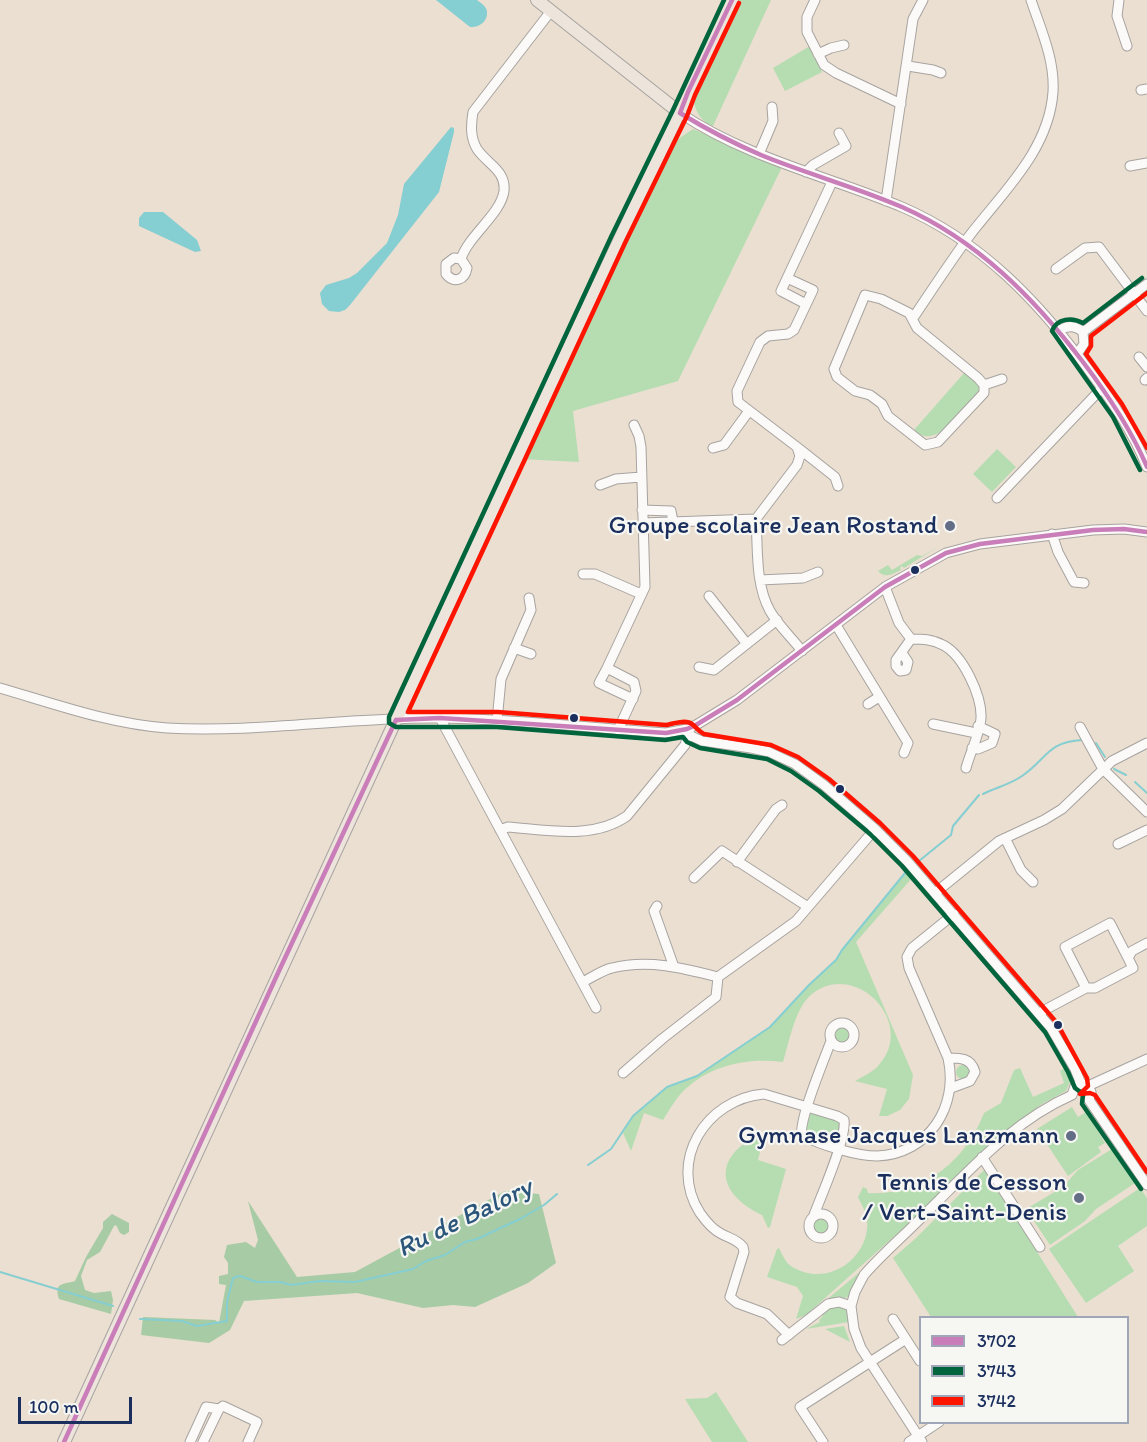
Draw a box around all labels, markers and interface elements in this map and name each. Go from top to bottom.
place label: Groupe scolaire Jean Rostand [608,510,938,542]
marker: Groupe scolaire Jean Rostand [943,519,957,533]
unlabelled marker [909,564,921,576]
unlabelled marker [568,712,580,724]
unlabelled marker [834,783,846,795]
unlabelled marker [1052,1019,1064,1031]
place label: Gymnase Jacques Lanzmann [738,1120,1059,1152]
marker: Gymnase Jacques Lanzmann [1064,1129,1078,1143]
place label: Tennis de Cesson / Vert-Saint-Denis [862,1167,1067,1228]
water label: Ru de Balory [392,1172,538,1266]
marker: Tennis de Cesson / Vert-Saint-Denis [1072,1191,1086,1205]
legend [919,1316,1129,1424]
text: 3702 [977,1330,1016,1352]
text: 3743 [977,1360,1016,1382]
scale bar [21,1385,135,1423]
text: 3742 [977,1390,1016,1412]
text: 100 m [29,1396,79,1418]

